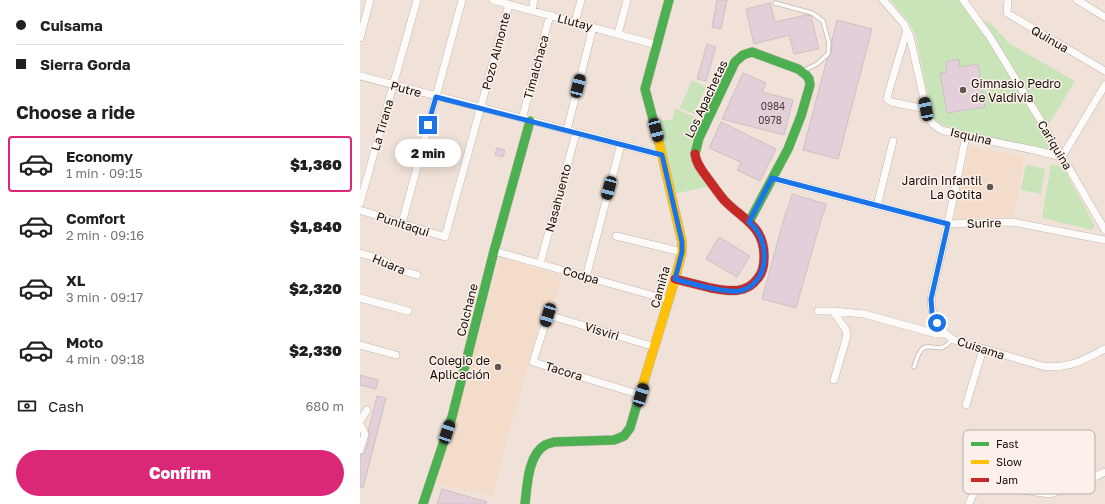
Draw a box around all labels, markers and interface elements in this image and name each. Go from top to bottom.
street label: Llutay [556,10,595,34]
street label: Pozo Almonte [478,11,514,91]
text: Cuisama [40,16,103,34]
street label: Quinua [1029,22,1071,56]
street label: Timalchaca [520,33,552,101]
text: Sierra Gorda [40,55,131,73]
street label: Los Apachetas [681,58,731,140]
car [569,73,587,99]
place label: Gimnasio Pedro de Valdivia [971,76,1061,105]
street label: Putre [389,78,423,100]
marker: Gimnasio Pedro de Valdivia [958,85,968,95]
car [918,96,934,122]
street label: La Tirana [367,98,397,152]
house number: 0984 [761,100,785,112]
text: Choose a ride [16,101,135,123]
house number: 0978 [758,114,782,126]
route end [419,116,437,134]
car [647,117,665,143]
street label: Cariquina [1034,118,1076,172]
street label: Isquina [949,124,993,148]
callout: 2 min [395,139,461,167]
text: 2 min [411,145,445,161]
icon: car [18,146,54,182]
text: Economy [66,147,133,165]
text: $1,360 [290,155,342,173]
street label: Nasahuento [542,162,574,234]
text: 1 min · 09:15 [66,165,143,181]
place label: Jardin Infantil La Gotita [902,173,982,202]
car [600,175,618,201]
marker: Jardin Infantil La Gotita [985,182,995,192]
icon: car [18,208,54,244]
street label: Punitaqui [374,208,432,240]
text: Comfort [66,209,125,227]
street label: Surire [967,215,1001,231]
text: $1,840 [290,217,342,235]
text: 2 min · 09:16 [66,227,144,243]
street label: Huara [370,250,408,278]
street label: Codpa [561,263,601,287]
street label: Camiña [647,264,673,310]
icon: car [18,270,54,306]
text: XL [66,271,85,289]
text: $2,320 [289,279,342,297]
street label: Colchane [453,282,481,338]
text: 3 min · 09:17 [66,289,143,305]
car [539,302,557,328]
route start [928,314,946,332]
street label: Visviri [583,319,621,343]
icon: car [18,332,54,368]
text: Moto [66,333,103,351]
street label: Cuisama [955,333,1007,363]
text: $2,330 [289,341,342,359]
text: 4 min · 09:18 [66,351,145,367]
place label: Colegio de Aplicación [429,353,490,382]
street label: Tacora [544,358,584,384]
marker: Colegio de Aplicación [493,362,503,372]
car [632,382,650,408]
icon: cash [16,395,38,417]
text: Cash [48,397,84,415]
text: 680 m [305,398,344,414]
car [438,419,456,445]
legend [963,430,1095,494]
text: Fast [996,437,1019,450]
button: Confirm [16,450,344,496]
text: Slow [996,455,1022,468]
text: Jam [996,473,1018,486]

